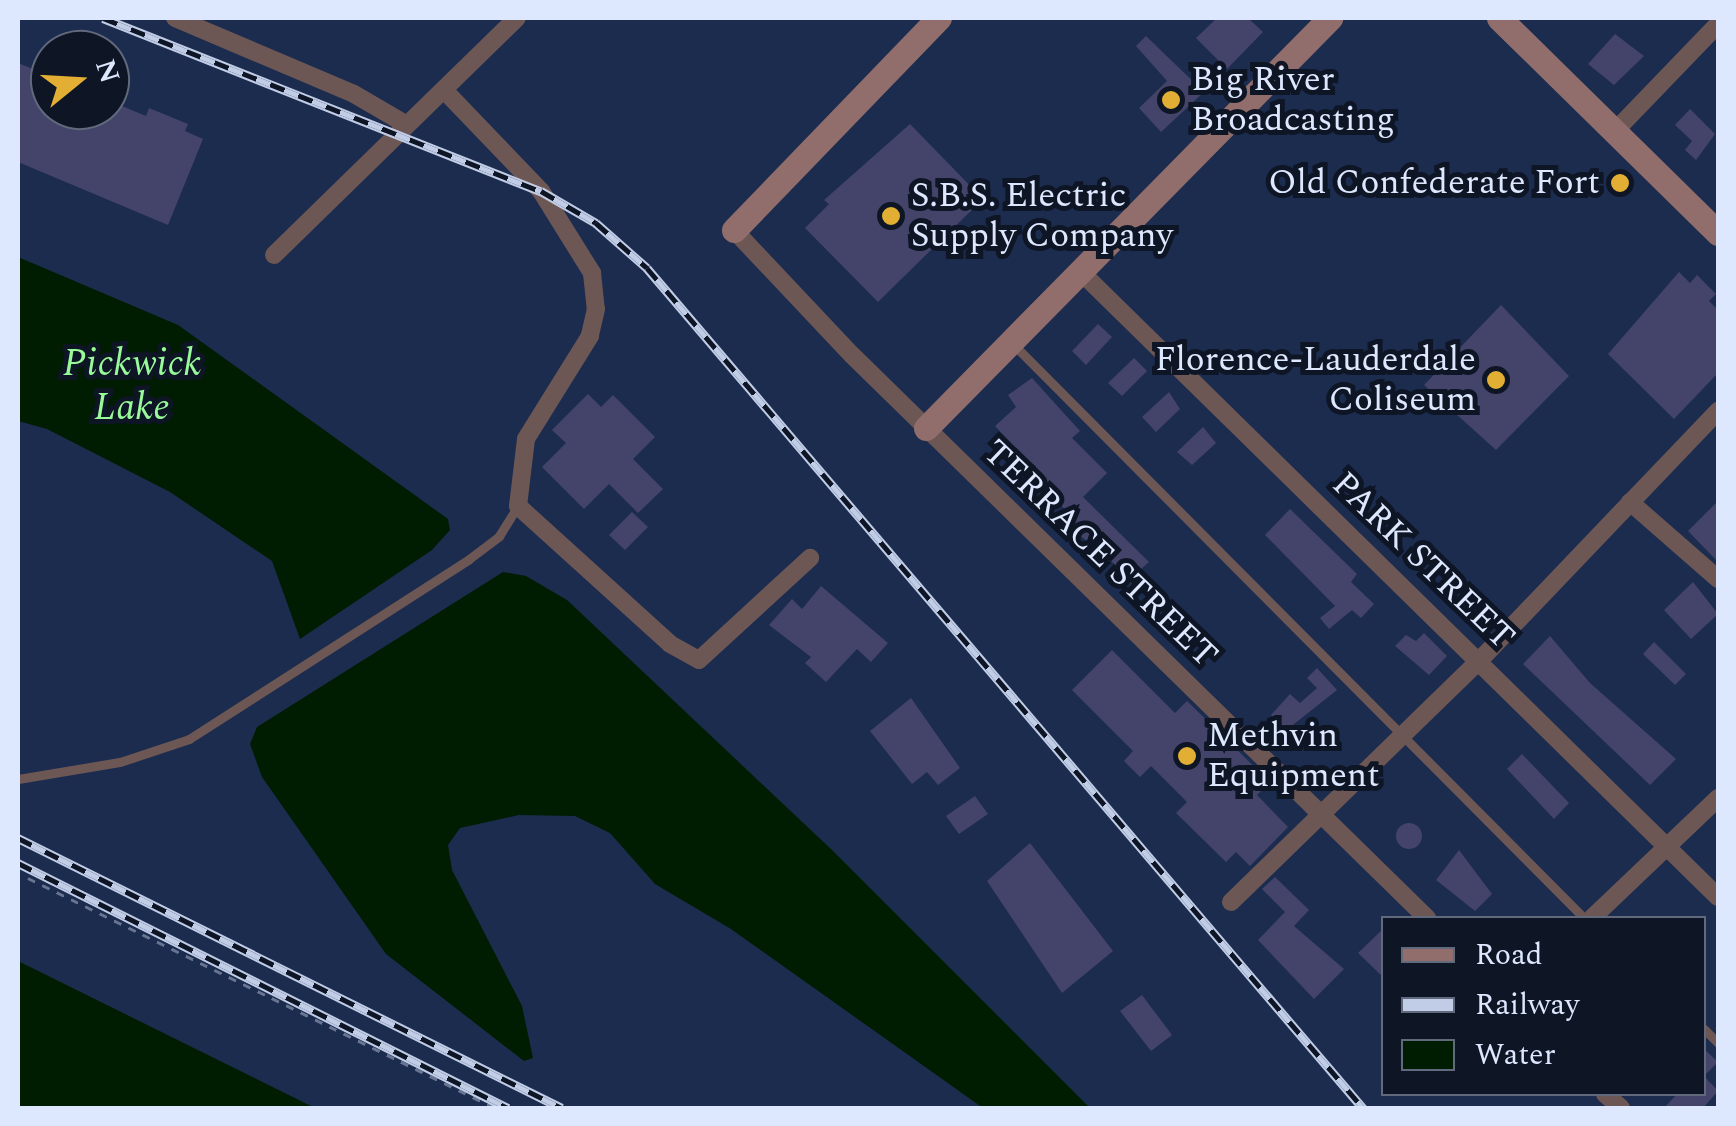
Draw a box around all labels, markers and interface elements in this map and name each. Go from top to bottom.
north arrow [30,30,130,130]
text: N [83,54,131,89]
place label: Big River Broadcasting [1191,59,1395,141]
marker: Big River Broadcasting [1160,89,1182,111]
place label: Old Confederate Fort [1268,162,1600,204]
marker: Old Confederate Fort [1609,172,1631,194]
place label: S.B.S. Electric Supply Company [911,175,1173,257]
marker: S.B.S. Electric Supply Company [880,205,902,227]
place label: Florence-Lauderdale Coliseum [1155,339,1476,421]
water label: Pickwick Lake [63,342,201,432]
marker: Florence-Lauderdale Coliseum [1485,369,1507,391]
street label: TERRACE STREET [974,431,1226,677]
street label: PARK STREET [1323,463,1523,659]
place label: Methvin Equipment [1207,715,1380,797]
marker: Methvin Equipment [1176,745,1198,767]
legend [1381,916,1706,1096]
text: Road [1475,932,1543,978]
text: Railway [1475,982,1580,1028]
text: Water [1475,1032,1556,1078]

